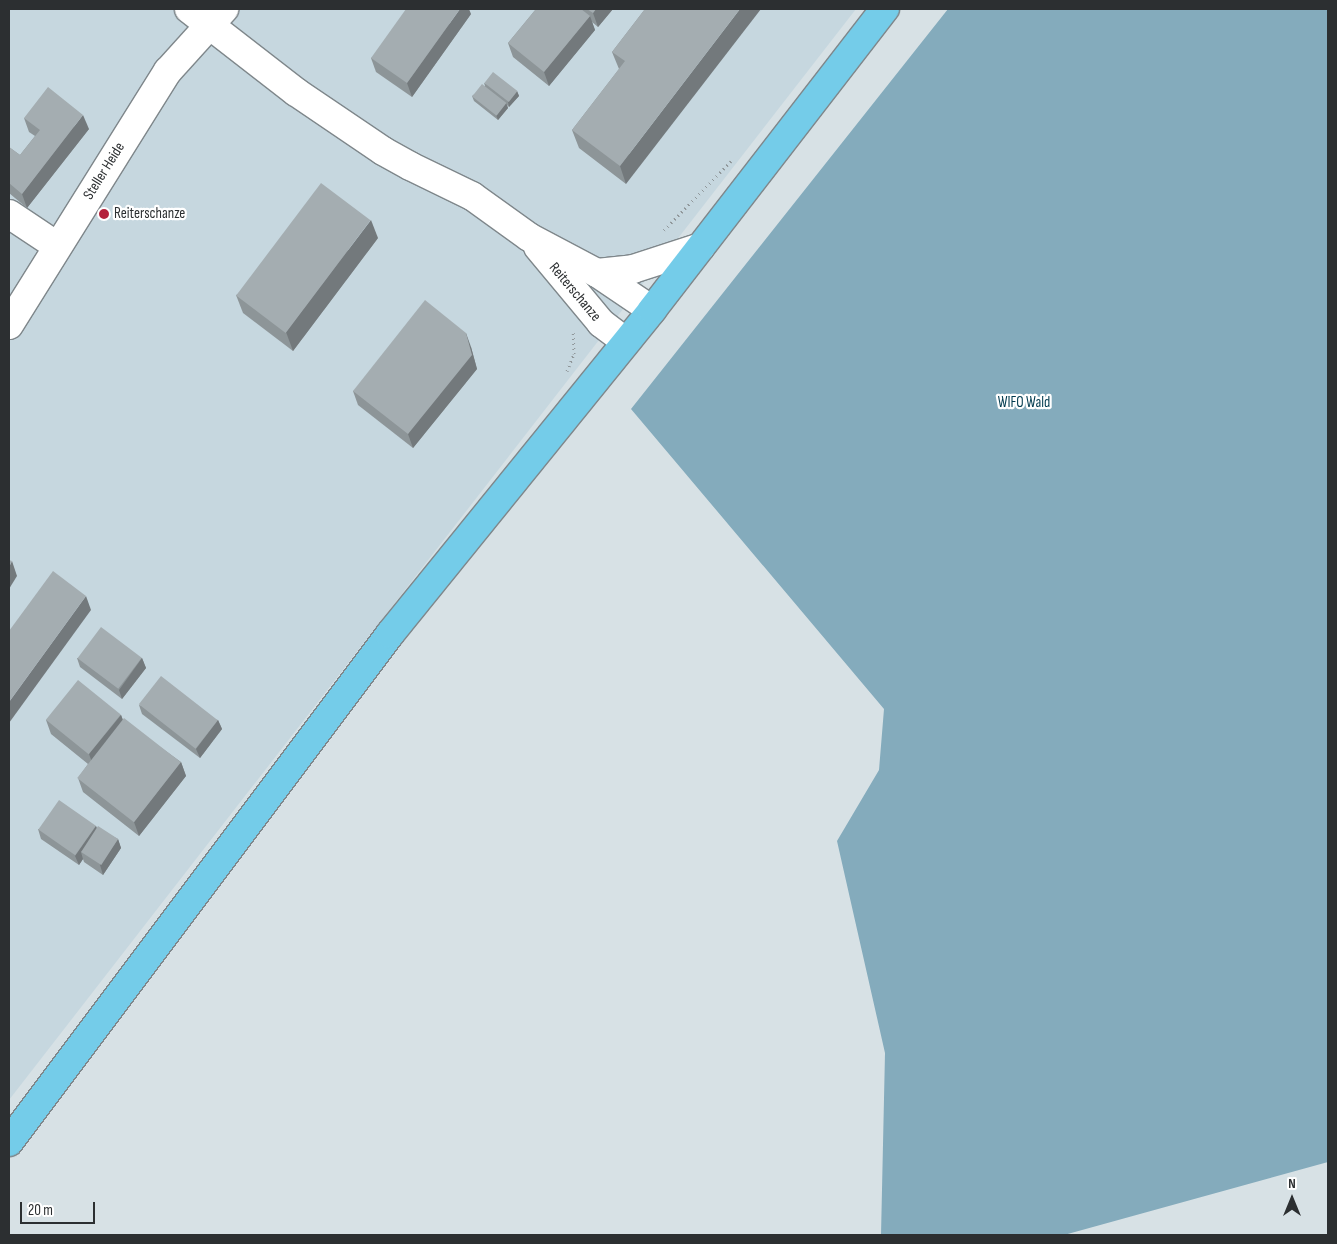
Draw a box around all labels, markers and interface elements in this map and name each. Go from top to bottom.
street label: Steller Heide [79,139,129,203]
place label: Reiterschanze [114,205,185,223]
marker: Reiterschanze [98,208,110,220]
street label: Reiterschanze [545,259,605,325]
park label: WIFO Wald [998,394,1050,412]
north arrow [1267,1174,1317,1224]
text: N [1288,1175,1296,1192]
scale bar [22,1192,98,1224]
text: 20 m [28,1201,53,1220]

